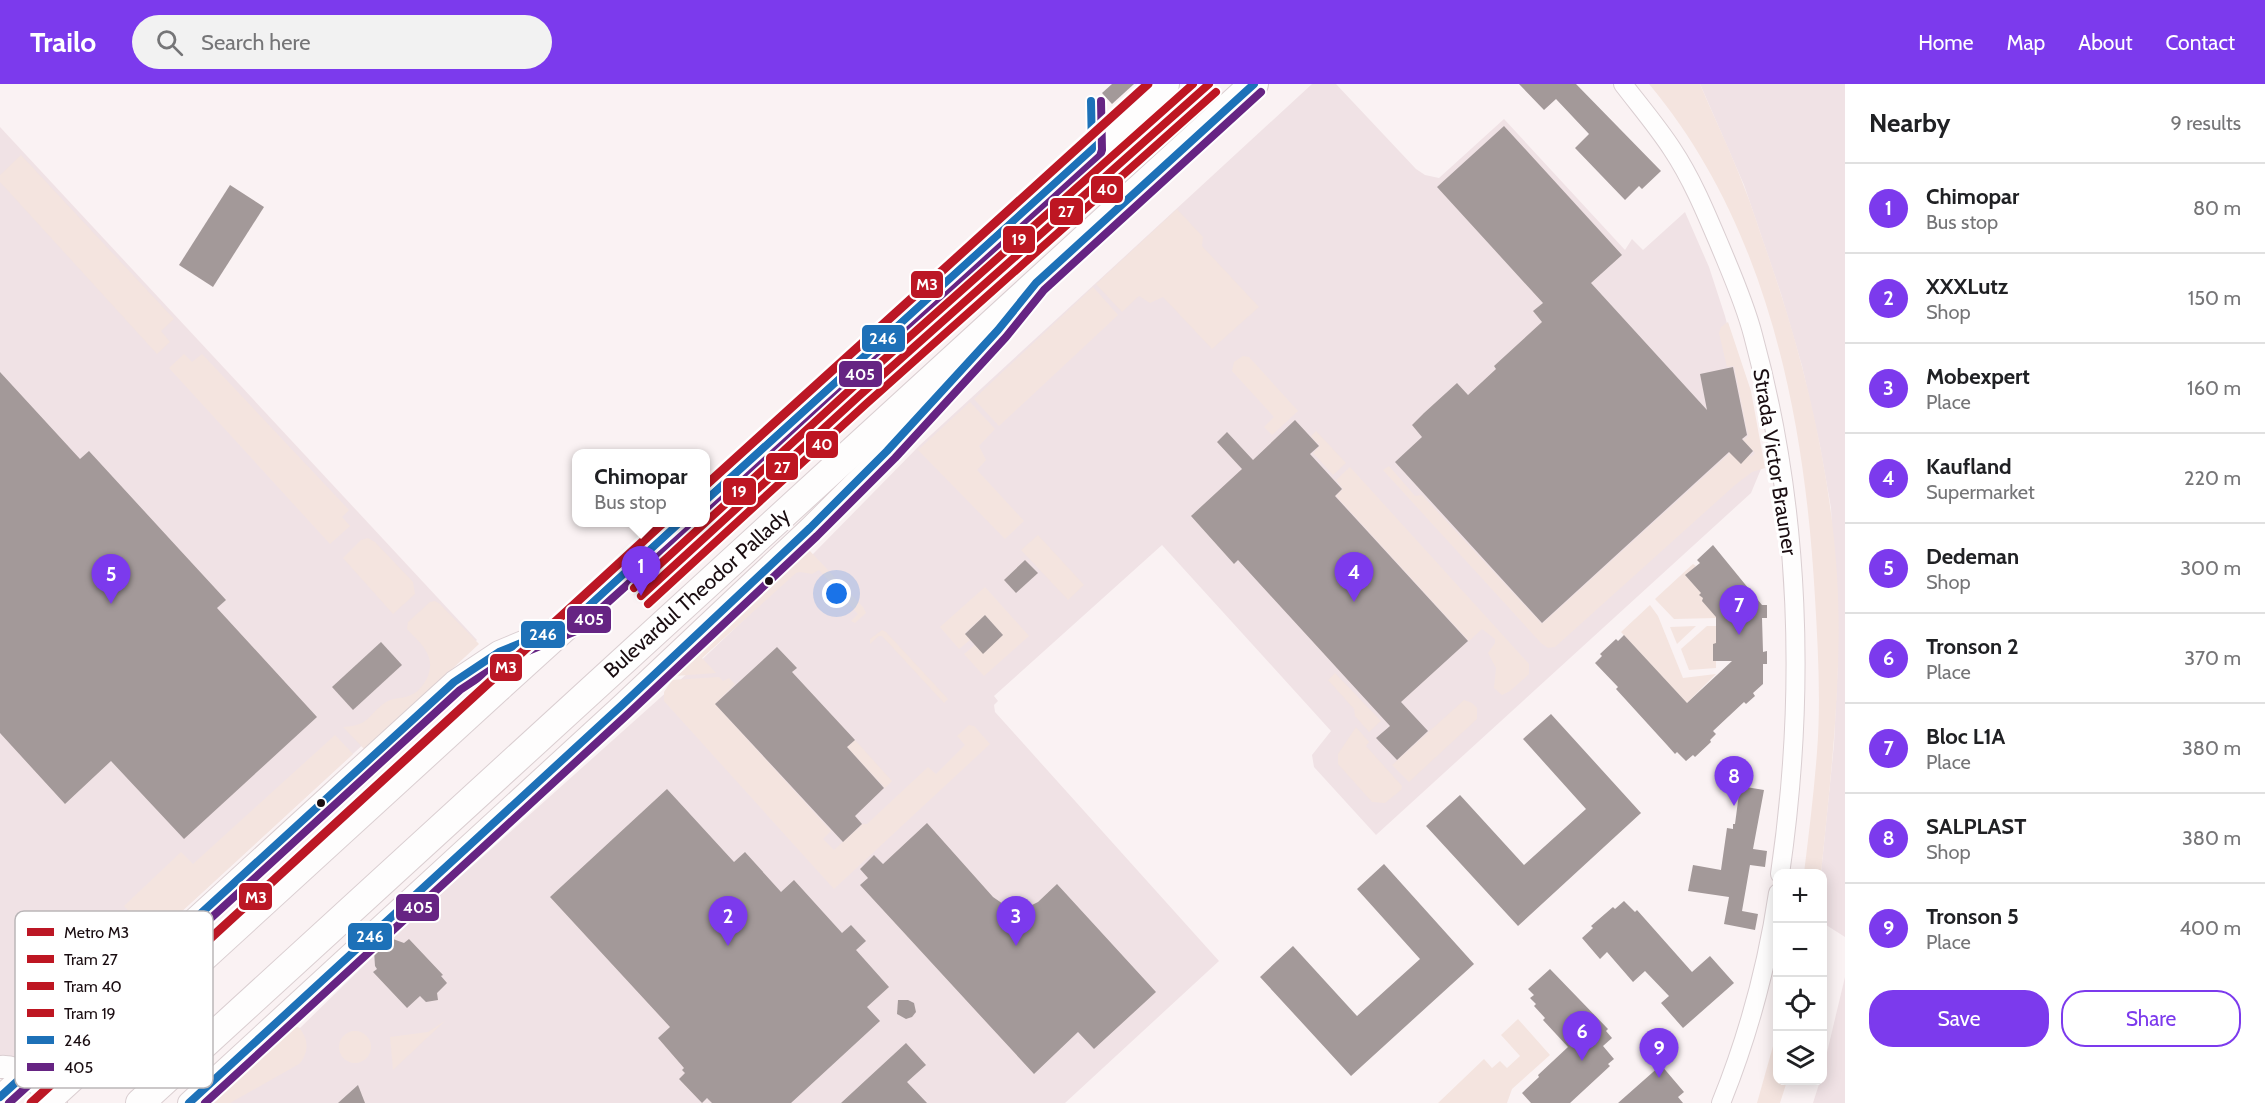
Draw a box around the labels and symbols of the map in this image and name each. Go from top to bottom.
line badge: 40 [1090,175,1124,204]
text: 40 [1096,180,1118,199]
line badge: 27 [1049,197,1084,226]
text: 27 [1058,202,1075,221]
line badge: 19 [1002,225,1036,254]
text: 19 [1012,230,1026,249]
line badge: M3 [910,270,944,299]
text: M3 [916,275,938,294]
line badge: 246 [861,324,906,353]
text: 246 [869,329,897,348]
line badge: 405 [838,360,883,388]
text: 405 [845,365,875,384]
street label: Strada Victor Brauner [1748,367,1803,557]
line badge: 40 [805,430,839,459]
text: 40 [811,435,833,454]
line badge: 27 [765,452,799,481]
text: 27 [774,458,791,477]
line badge: 19 [722,477,757,506]
text: 19 [732,482,746,501]
street label: Bulevardul Theodor Pallady [599,502,795,683]
pin: 1 [622,546,660,596]
pin: 4 [1334,552,1374,602]
pin: 5 [92,554,130,604]
unlabelled marker [763,575,775,587]
your location [822,579,851,608]
pin: 7 [1720,586,1758,635]
line badge: 405 [566,605,612,634]
text: 405 [574,610,604,629]
line badge: 246 [520,620,566,649]
text: 246 [529,625,557,644]
line badge: M3 [489,653,523,682]
text: M3 [495,658,517,677]
pin: 8 [1714,756,1754,806]
unlabelled marker [315,797,327,809]
line badge: M3 [238,882,273,911]
text: M3 [245,888,267,907]
line badge: 405 [395,893,440,922]
pin: 2 [708,896,748,946]
pin: 3 [996,896,1036,946]
text: 405 [403,898,433,917]
legend [15,911,213,1088]
line badge: 246 [347,922,393,951]
text: Metro M3 [64,923,129,942]
text: 246 [356,927,384,946]
text: Tram 27 [64,950,118,969]
text: Tram 40 [64,977,122,996]
text: Tram 19 [64,1004,116,1023]
pin: 6 [1562,1012,1602,1061]
pin: 9 [1640,1028,1678,1078]
text: 246 [64,1031,91,1050]
text: 405 [64,1058,93,1077]

